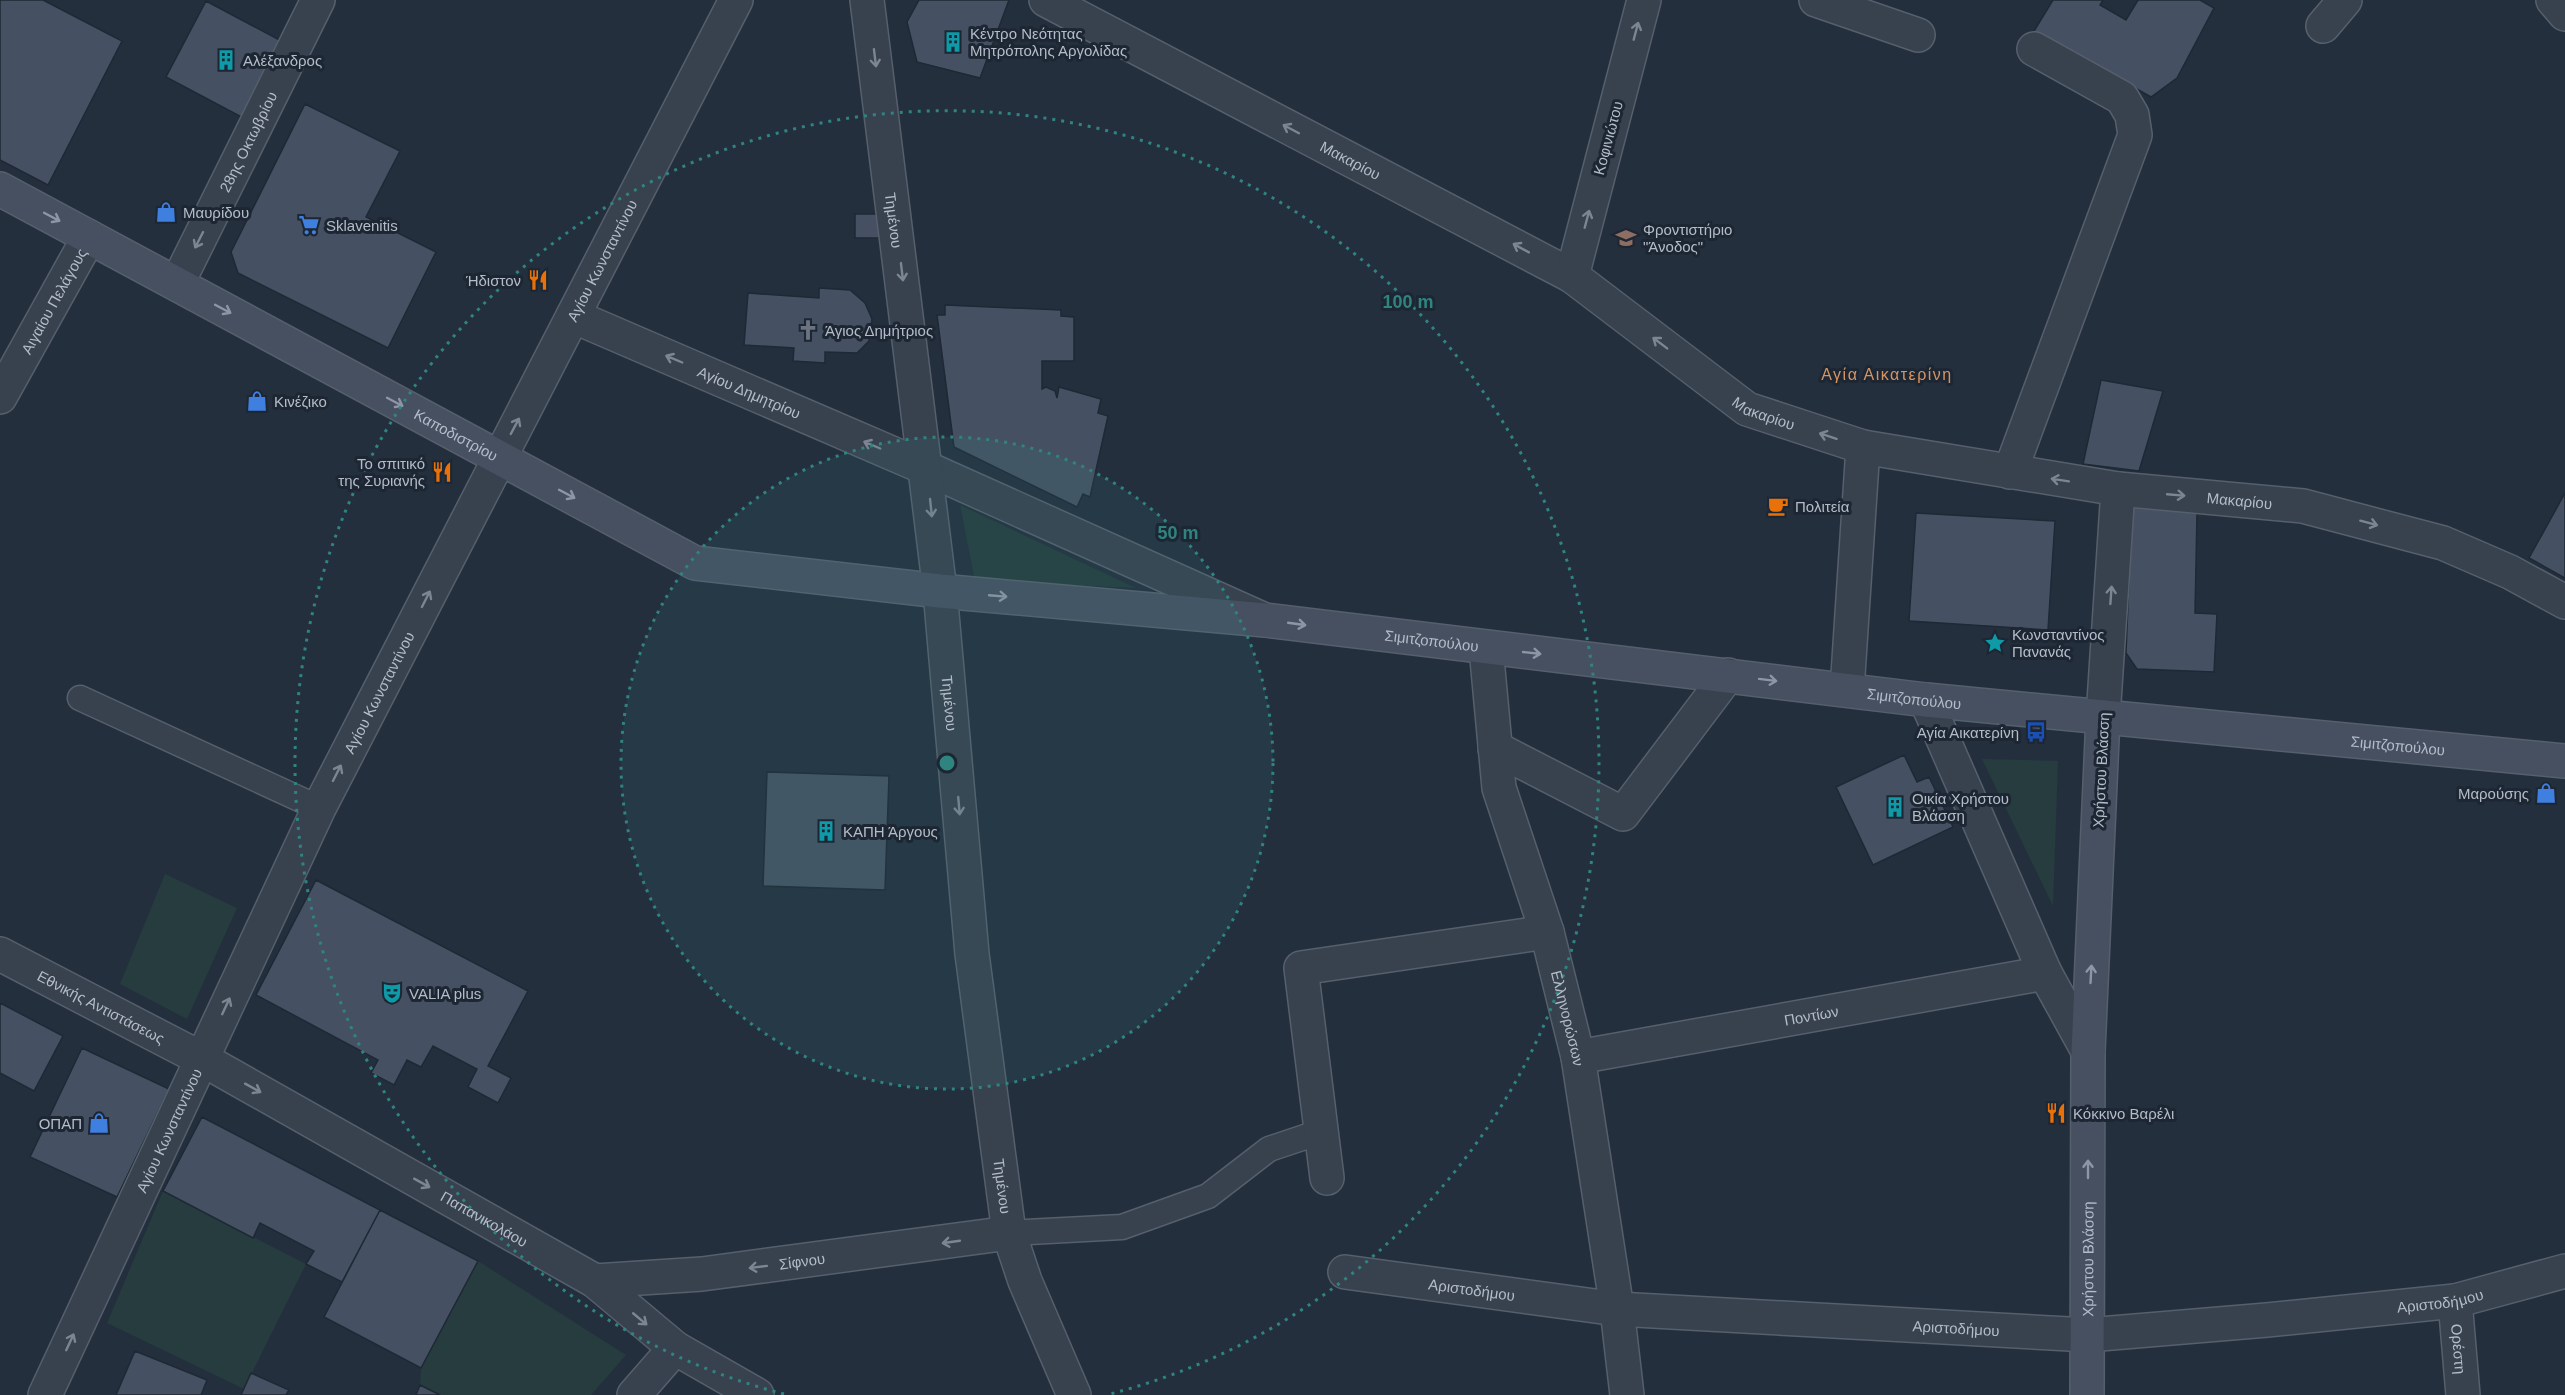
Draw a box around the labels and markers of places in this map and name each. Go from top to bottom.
place label: Κέντρο Νεότητας Μητρόπολης Αργολίδας [970,25,1127,59]
building icon: Κέντρο Νεότητας Μητρόπολης Αργολίδας [941,30,965,54]
building icon: Αλέξανδρος [214,48,238,72]
place label: Αλέξανδρος [243,52,322,69]
shop icon: Μαυρίδου [154,200,178,224]
place label: Μαυρίδου [183,204,249,221]
supermarket icon: Sklavenitis [297,213,321,237]
place label: Sklavenitis [326,217,398,234]
place label: Φροντιστήριο "Άνοδος" [1643,221,1732,255]
school or university icon: Φροντιστήριο "Άνοδος" [1614,226,1638,250]
restaurant icon: Ήδιστον [526,268,550,292]
place label: Ήδιστον [465,272,521,289]
church icon: Άγιος Δημήτριος [796,318,820,342]
place label: Άγιος Δημήτριος [825,322,933,339]
shop icon: Κινέζικο [245,389,269,413]
place label: Κινέζικο [274,393,327,410]
place label: Το σπιτικό της Συριανής [338,455,425,489]
restaurant icon: Το σπιτικό της Συριανής [430,460,454,484]
cafe icon: Πολιτεία [1766,494,1790,518]
place label: Πολιτεία [1795,498,1850,515]
place label: Κωνσταντίνος Πανανάς [2012,626,2105,660]
place icon: Κωνσταντίνος Πανανάς [1983,631,2007,655]
bus stop icon: Αγία Αικατερίνη [2024,720,2048,744]
place label: Αγία Αικατερίνη [1917,724,2019,741]
centre of rings [937,753,957,773]
shop icon: Μαρούσης [2534,781,2558,805]
place label: Μαρούσης [2458,785,2529,802]
place label: Οικία Χρήστου Βλάσση [1912,790,2009,824]
building icon: Οικία Χρήστου Βλάσση [1883,795,1907,819]
building icon: ΚΑΠΗ Άργους [814,819,838,843]
place label: ΚΑΠΗ Άργους [843,823,938,840]
theatre icon: VALIA plus [380,981,404,1005]
place label: VALIA plus [409,985,481,1002]
restaurant icon: Κόκκινο Βαρέλι [2044,1101,2068,1125]
place label: Κόκκινο Βαρέλι [2073,1105,2174,1122]
shop icon: ΟΠΑΠ [87,1111,111,1135]
place label: ΟΠΑΠ [39,1115,82,1132]

